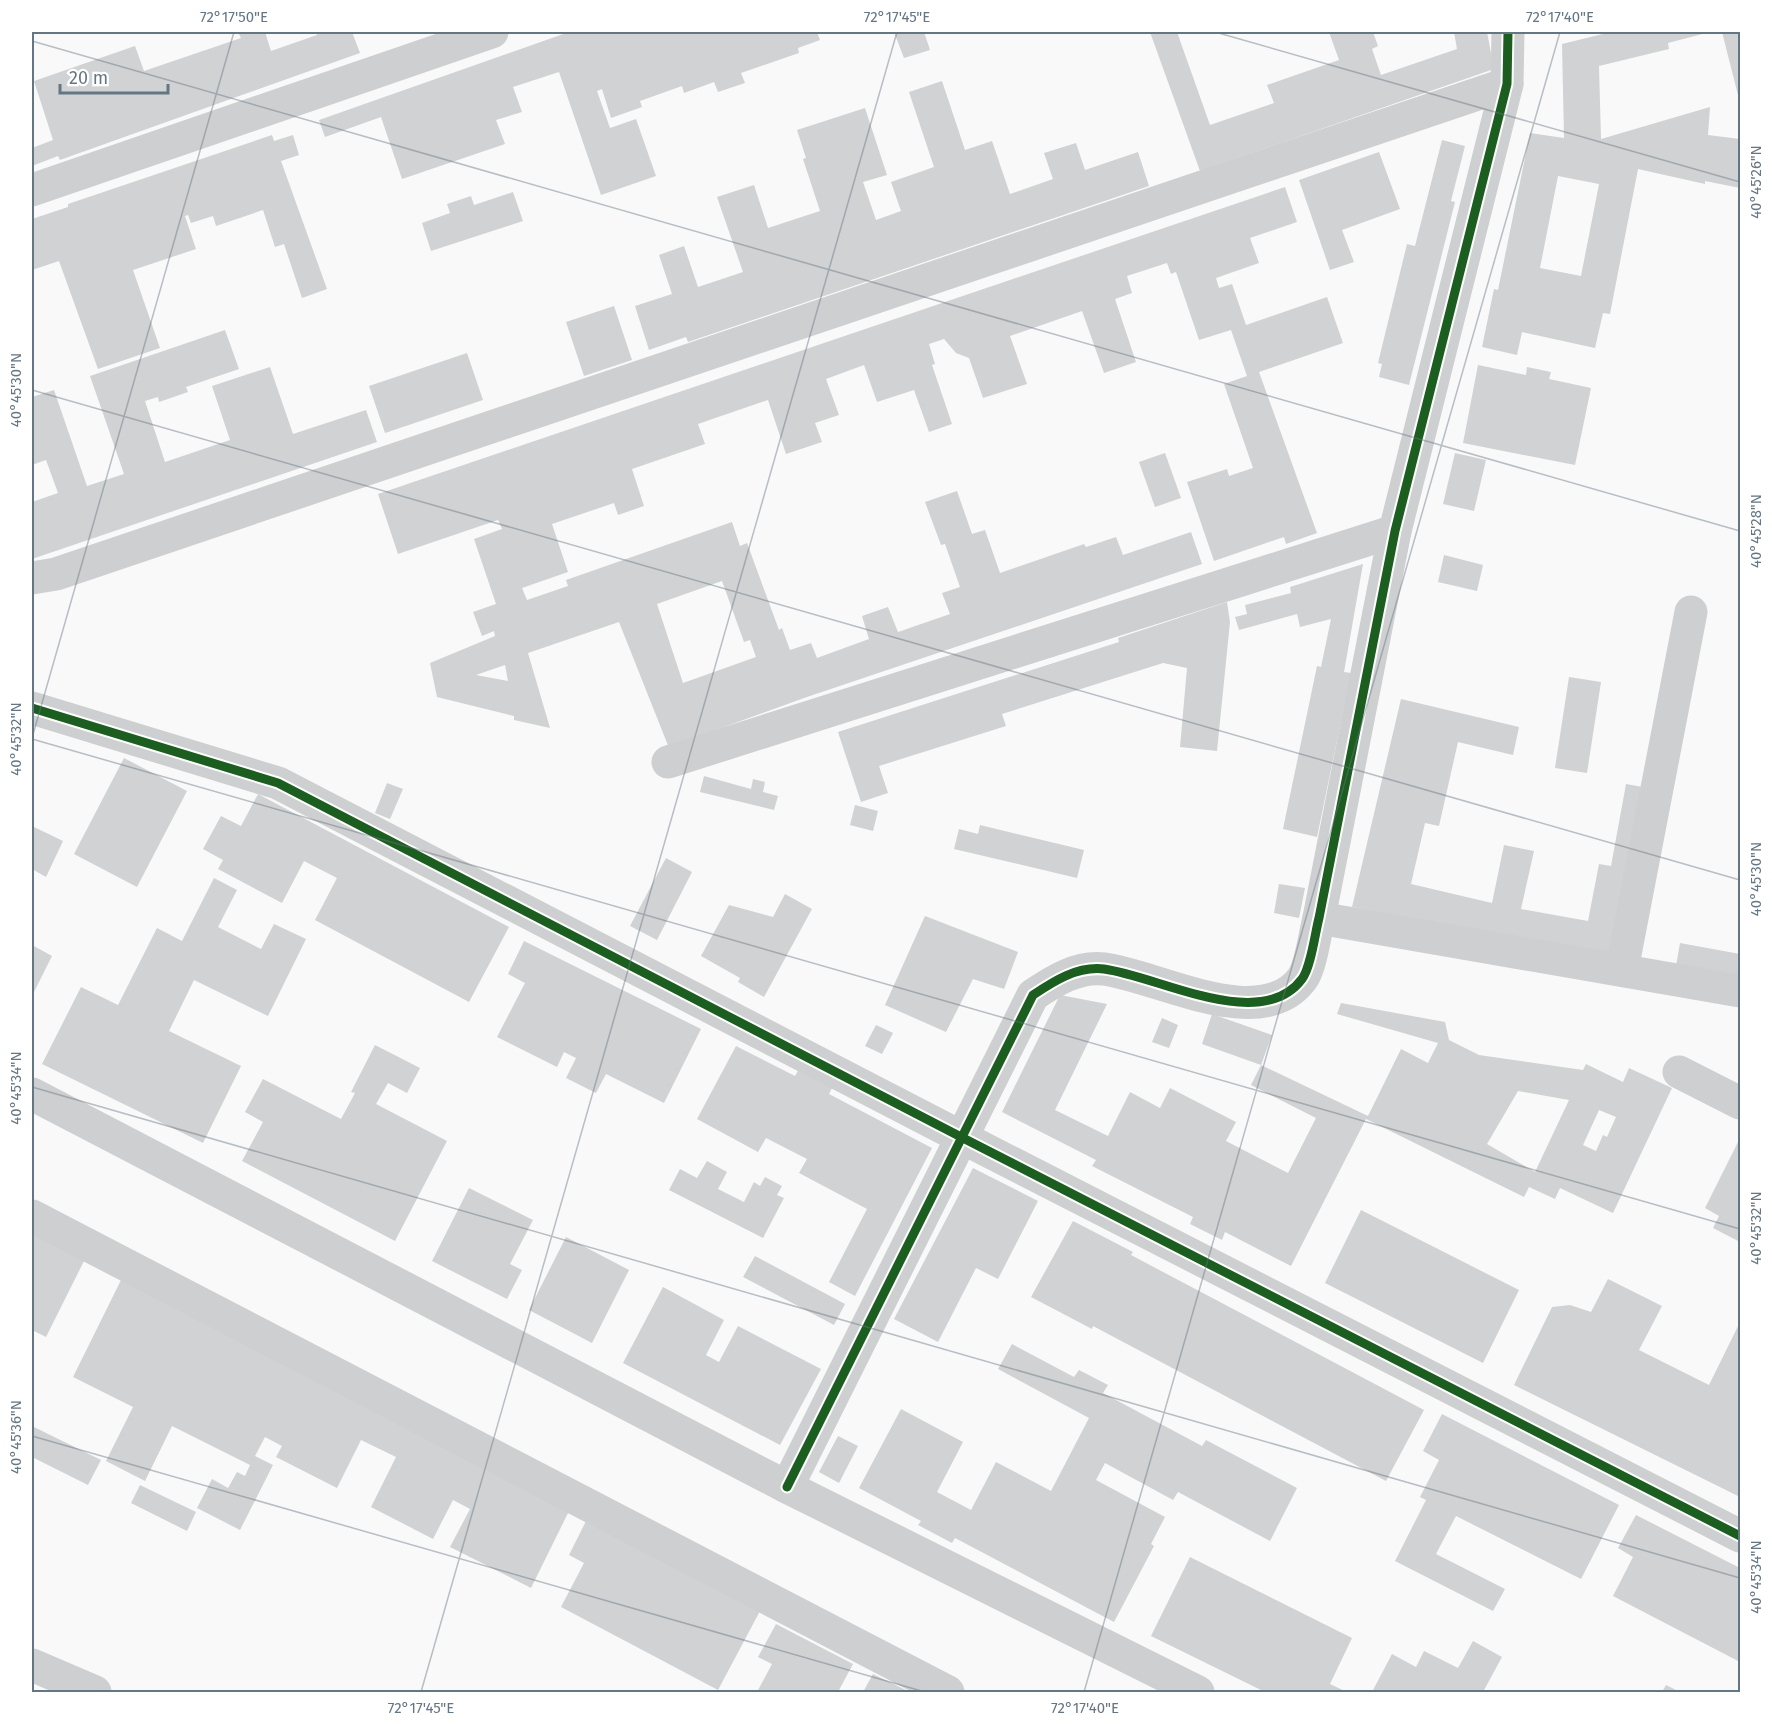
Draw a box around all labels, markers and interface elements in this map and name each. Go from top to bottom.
text: 72°17'50"E [200,8,268,26]
text: 72°17'45"E [864,8,930,26]
text: 72°17'40"E [1526,8,1594,26]
scale bar [60,57,168,95]
text: 20 m [69,67,108,89]
text: 40°45'26"N [1747,145,1765,219]
text: 40°45'30"N [7,353,25,427]
text: 40°45'28"N [1747,494,1765,568]
text: 40°45'32"N [7,702,25,776]
text: 40°45'30"N [1747,842,1765,916]
text: 40°45'34"N [7,1051,25,1125]
text: 40°45'32"N [1747,1191,1765,1265]
text: 40°45'36"N [7,1400,25,1474]
text: 40°45'34"N [1747,1540,1765,1614]
text: 72°17'45"E [388,1699,454,1717]
text: 72°17'40"E [1051,1699,1119,1717]

